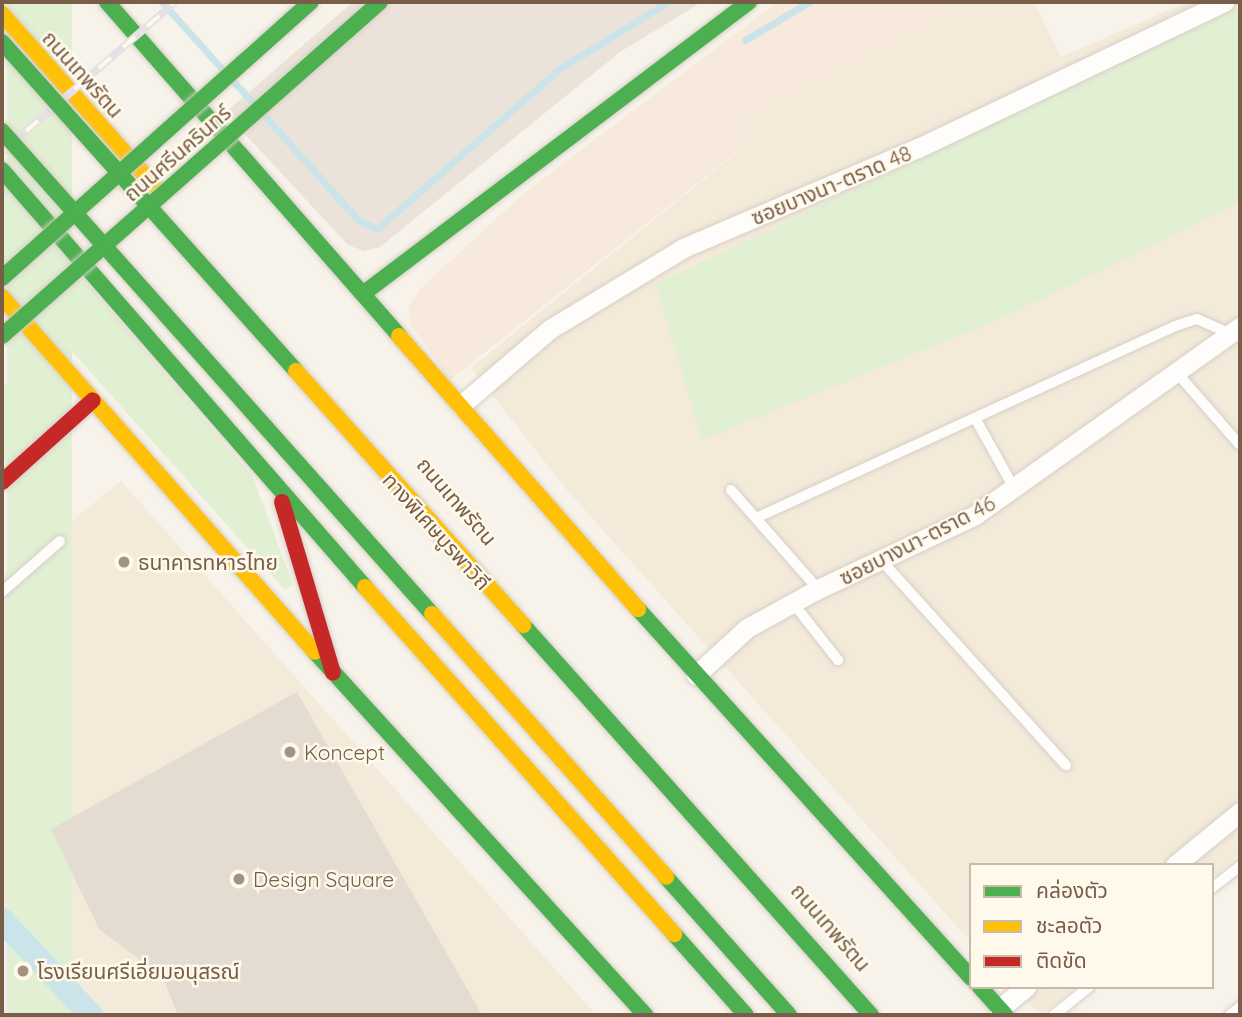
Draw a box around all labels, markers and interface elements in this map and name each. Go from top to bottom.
street label: ถนนเทพรัตน [37,25,129,123]
street label: ถนนศรีนครินทร์ [118,100,236,206]
street label: ซอยบางนา-ตราด 48 [747,140,915,230]
street label: ถนนเทพรัตน [412,452,502,550]
street label: ทางพิเศษบูรพาวิถี [378,467,496,595]
street label: ซอยบางนา-ตราด 46 [835,490,999,590]
place label: ธนาคารทหารไทย [138,549,278,575]
marker: ธนาคารทหารไทย [116,554,132,570]
place label: Koncept [304,739,385,765]
marker: Koncept [282,744,298,760]
legend [969,863,1214,989]
place label: Design Square [253,866,394,892]
marker: Design Square [231,871,247,887]
text: คล่องตัว [1036,877,1108,903]
street label: ถนนเทพรัตน [786,878,876,976]
text: ชะลอตัว [1036,912,1102,938]
text: ติดขัด [1036,947,1087,973]
place label: โรงเรียนศรีเอี่ยมอนุสรณ์ [37,958,239,984]
marker: โรงเรียนศรีเอี่ยมอนุสรณ์ [15,963,31,979]

